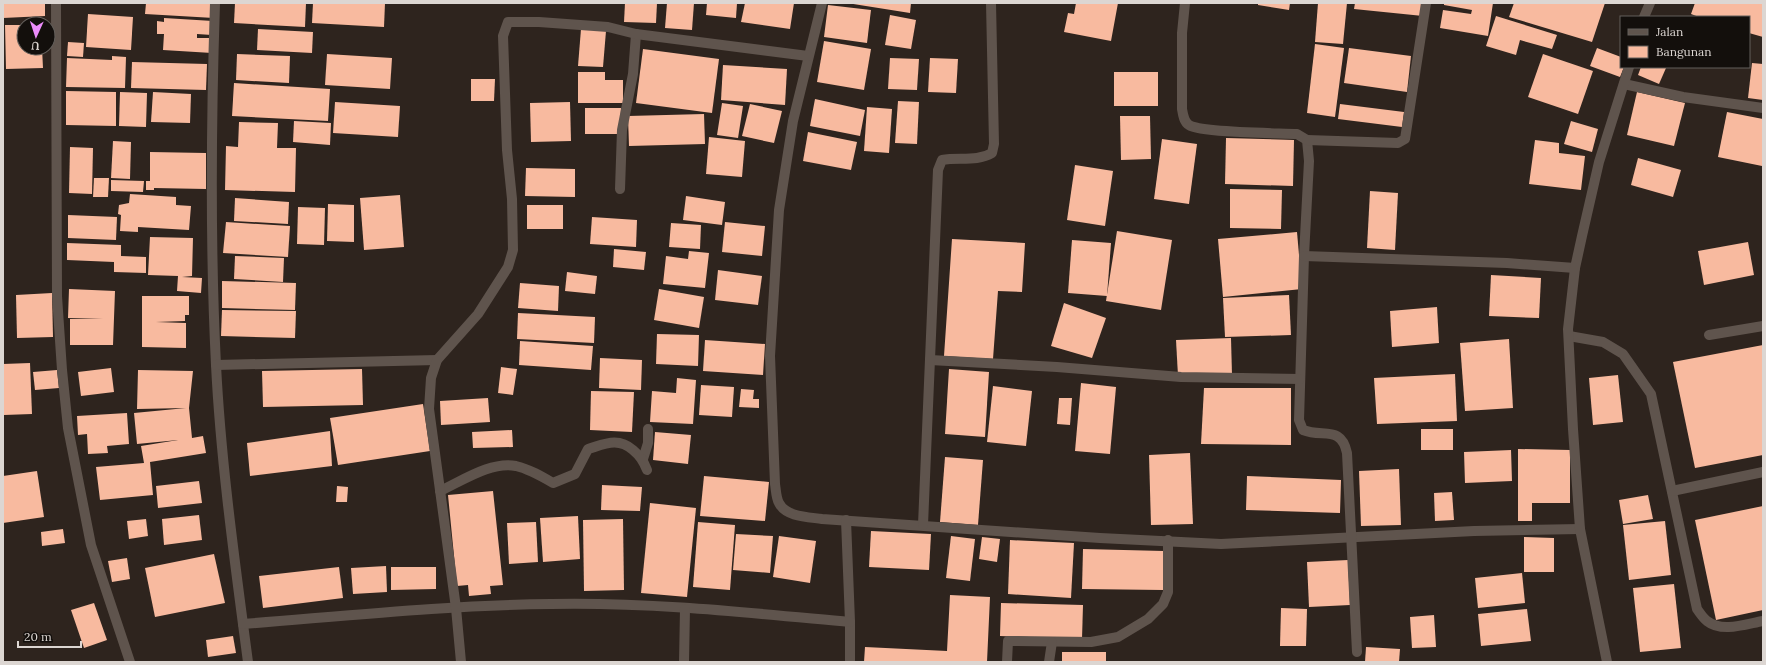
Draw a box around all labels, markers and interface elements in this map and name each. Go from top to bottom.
north arrow [16,16,56,56]
legend [1620,16,1750,68]
text: Jalan [1655,24,1683,39]
text: U [30,39,40,53]
text: Bangunan [1656,44,1712,59]
scale bar [18,623,81,649]
text: 20 m [24,629,52,644]

